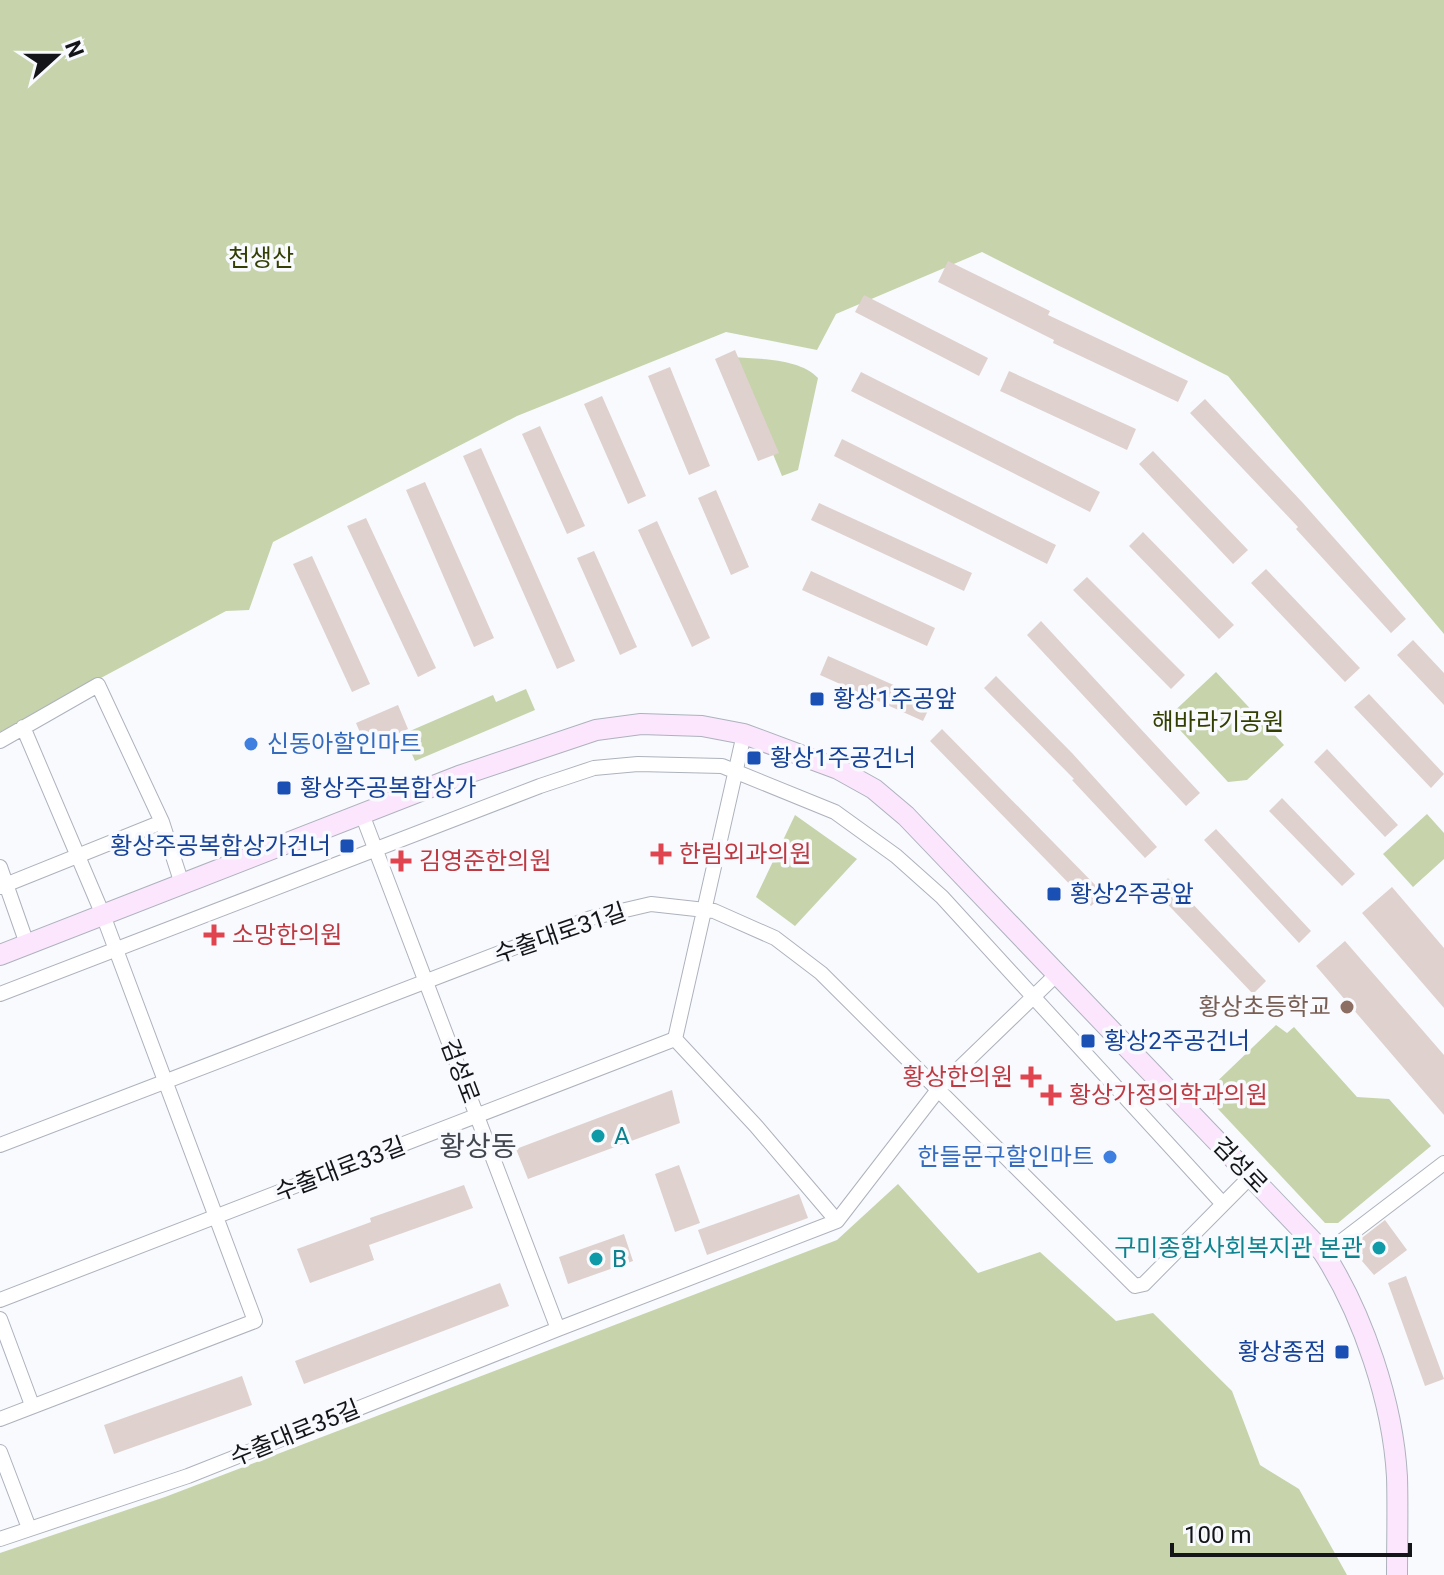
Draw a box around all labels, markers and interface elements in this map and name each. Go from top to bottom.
north arrow [16,16,96,96]
text: N [60,37,89,61]
park label: 천생산 [228,244,294,272]
place label: 황상1주공앞 [833,685,957,713]
marker: 황상1주공앞 [808,690,826,708]
park label: 해바라기공원 [1152,708,1284,736]
place label: 신동아할인마트 [267,730,422,758]
marker: 신동아할인마트 [242,735,260,753]
place label: 황상1주공건너 [770,744,916,772]
marker: 황상1주공건너 [745,749,763,767]
place label: 황상주공복합상가 [300,774,477,802]
marker: 황상주공복합상가 [275,779,293,797]
place label: 황상주공복합상가건너 [110,832,331,860]
marker: 황상주공복합상가건너 [338,837,356,855]
place label: 한림외과의원 [679,840,811,868]
marker: 한림외과의원 [650,843,672,865]
place label: 김영준한의원 [419,847,551,875]
marker: 김영준한의원 [390,850,412,872]
place label: 황상2주공앞 [1070,880,1194,908]
marker: 황상2주공앞 [1045,885,1063,903]
street label: 수출대로31길 [490,897,630,969]
place label: 소망한의원 [232,921,342,949]
marker: 소망한의원 [203,924,225,946]
place label: 황상초등학교 [1199,993,1331,1021]
marker: 황상초등학교 [1338,998,1356,1016]
place label: 황상2주공건너 [1104,1027,1250,1055]
marker: 황상2주공건너 [1079,1032,1097,1050]
street label: 검성로 [435,1035,485,1107]
place label: 황상한의원 [903,1063,1013,1091]
marker: 황상한의원 [1020,1066,1042,1088]
place label: 황상가정의학과의원 [1069,1081,1268,1109]
marker: 황상가정의학과의원 [1040,1084,1062,1106]
place label: A [614,1122,630,1150]
marker: A [589,1127,607,1145]
district label: 황상동 [439,1130,517,1163]
street label: 수출대로33길 [271,1131,409,1207]
street label: 검성로 [1207,1131,1273,1199]
place label: 한들문구할인마트 [917,1143,1094,1171]
marker: 한들문구할인마트 [1101,1148,1119,1166]
place label: 구미종합사회복지관 본관 [1114,1234,1363,1262]
marker: 구미종합사회복지관 본관 [1370,1239,1388,1257]
place label: B [612,1245,627,1273]
marker: B [587,1250,605,1268]
place label: 황상종점 [1238,1338,1326,1366]
marker: 황상종점 [1333,1343,1351,1361]
street label: 수출대로35길 [226,1394,364,1472]
scale bar [1172,1507,1410,1557]
text: 100 m [1184,1521,1251,1549]

